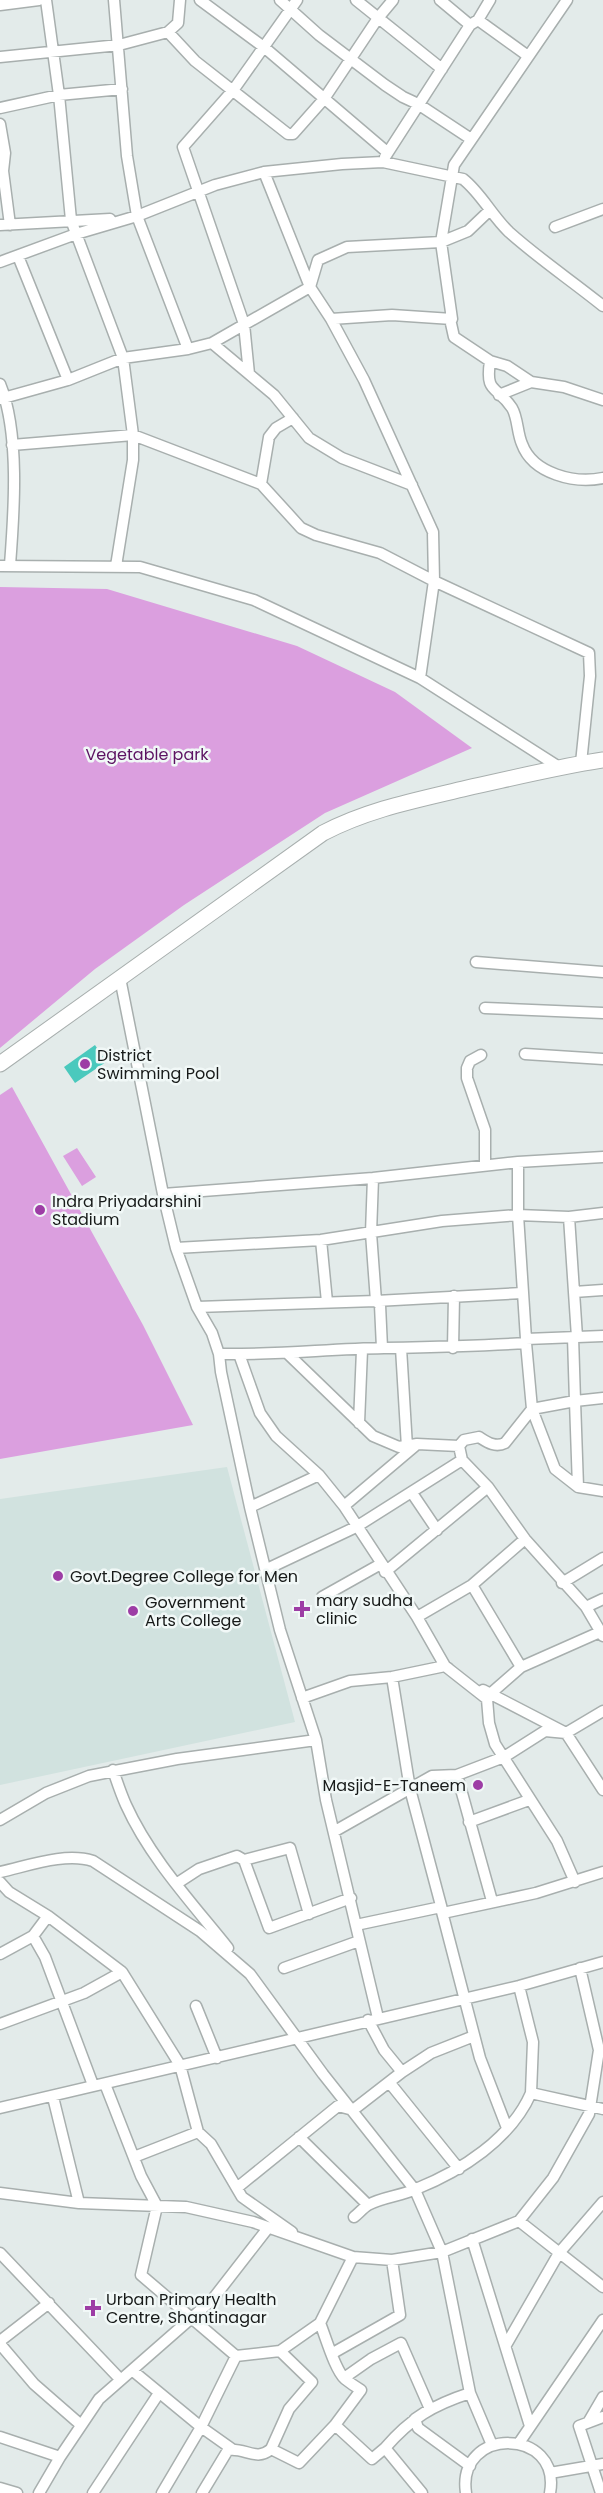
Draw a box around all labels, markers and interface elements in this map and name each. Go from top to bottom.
park label: Vegetable park [86,743,209,766]
place label: District Swimming Pool [97,1044,219,1085]
marker: District Swimming Pool [78,1057,92,1071]
place label: Indra Priyadarshini Stadium [52,1190,201,1231]
marker: Indra Priyadarshini Stadium [33,1203,47,1217]
place label: Govt.Degree College for Men [70,1565,298,1588]
marker: Govt.Degree College for Men [51,1569,65,1583]
place label: mary sudha clinic [316,1589,413,1630]
place label: Government Arts College [145,1591,245,1632]
marker: mary sudha clinic [293,1600,311,1618]
marker: Government Arts College [126,1604,140,1618]
place label: Masjid-E-Taneem [322,1774,466,1797]
marker: Masjid-E-Taneem [471,1778,485,1792]
place label: Urban Primary Health Centre, Shantinagar [106,2288,276,2329]
marker: Urban Primary Health Centre, Shantinagar [84,2299,102,2317]

